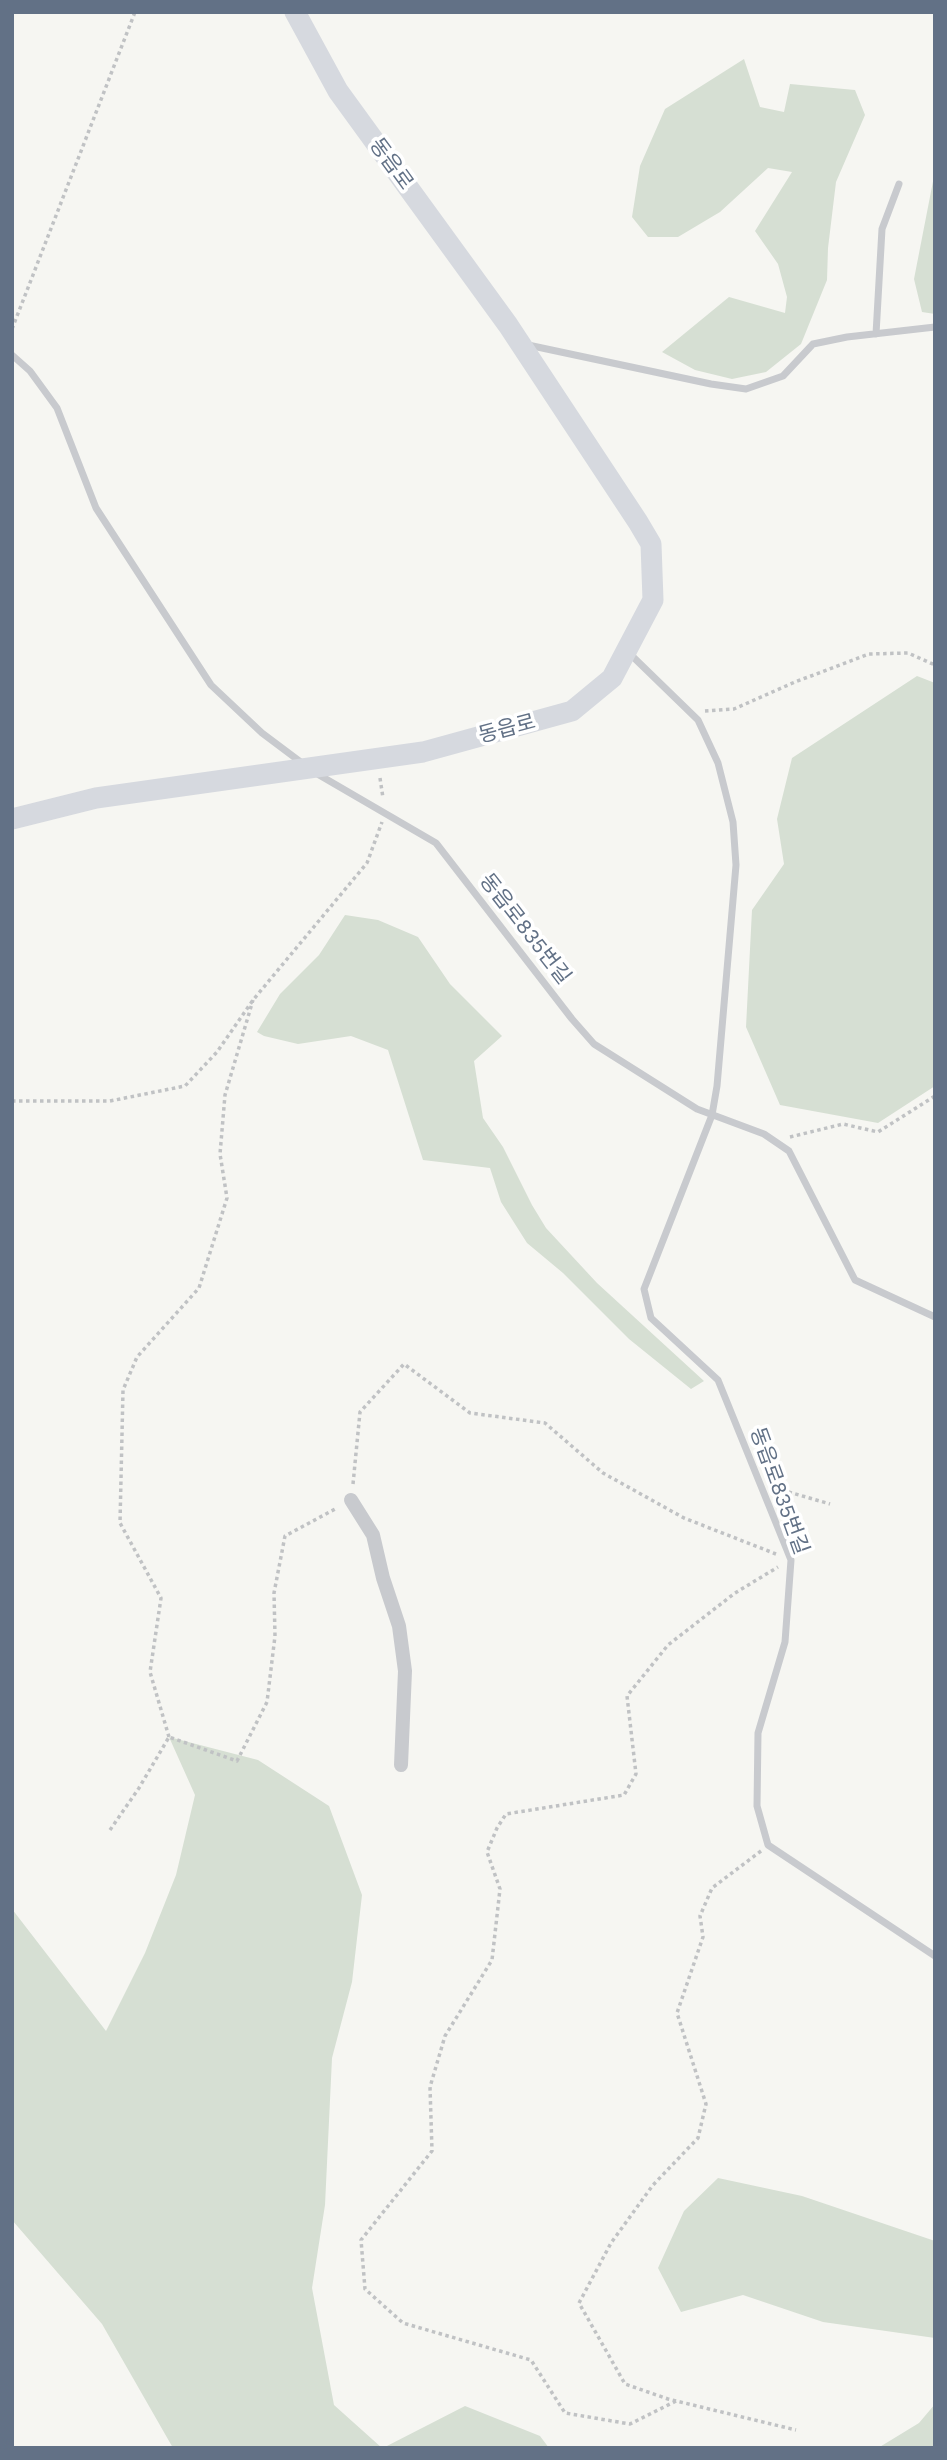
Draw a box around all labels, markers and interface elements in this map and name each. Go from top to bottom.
street label: 동읍로 [364,133,418,195]
street label: 동읍로 [476,709,538,749]
street label: 동읍로835번길 [474,869,576,989]
street label: 동읍로835번길 [744,1424,814,1558]

